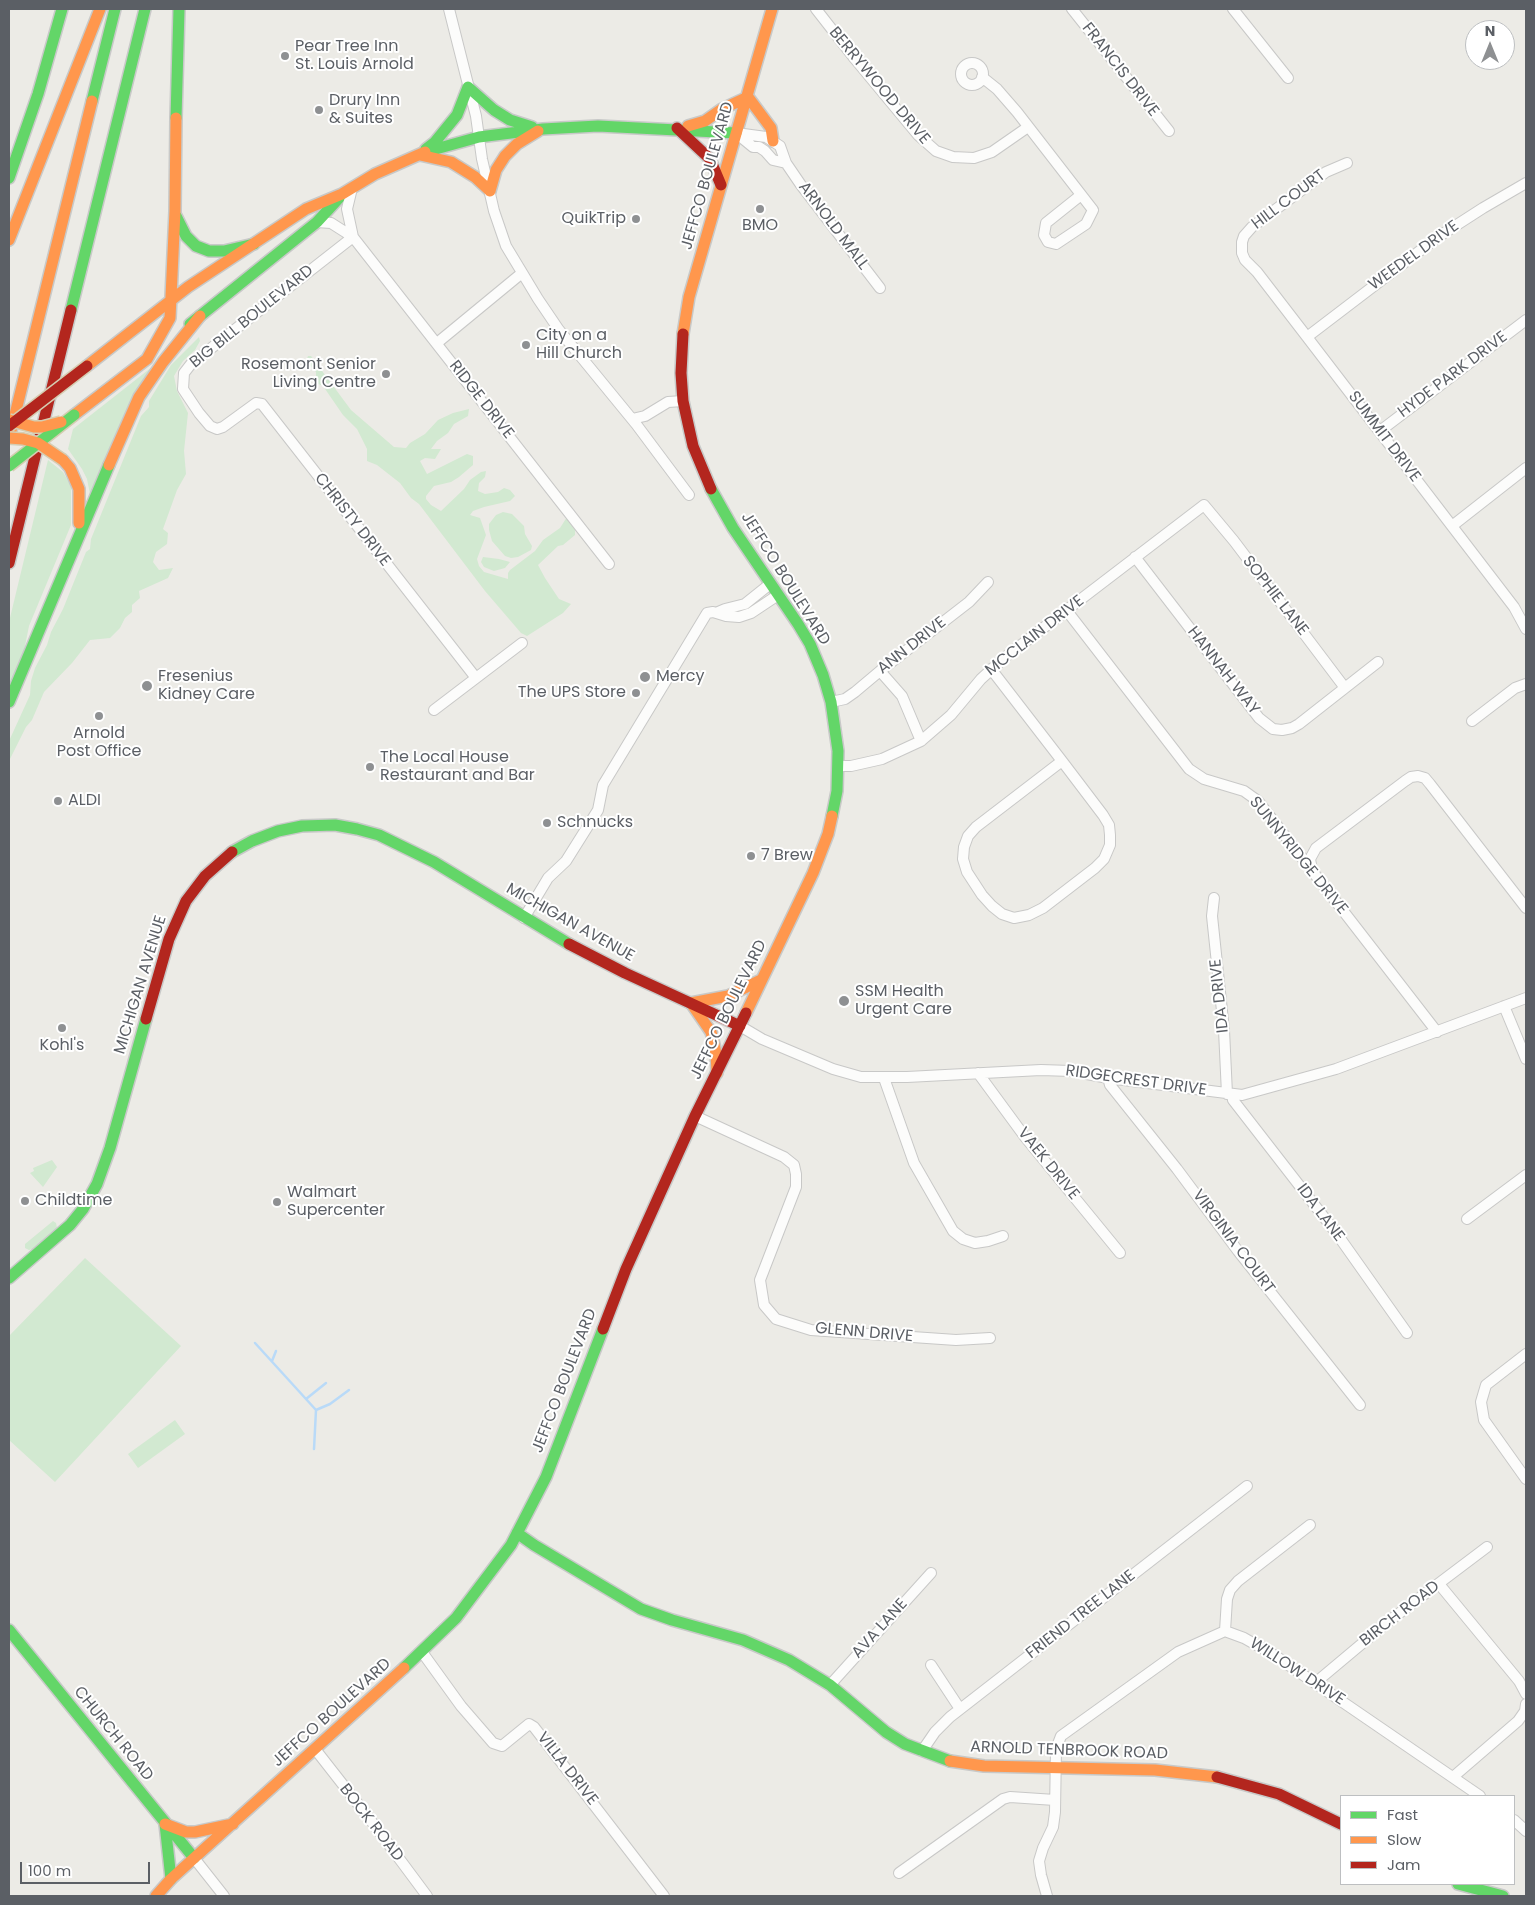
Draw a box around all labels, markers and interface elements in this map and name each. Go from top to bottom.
street label: FRANCIS DRIVE [1077,19,1163,121]
north arrow [1465,20,1515,70]
text: N [1485,21,1495,41]
street label: BERRYWOOD DRIVE [824,23,934,149]
place label: Pear Tree Inn St. Louis Arnold [295,37,414,75]
marker: Pear Tree Inn St. Louis Arnold [279,50,291,62]
place label: Drury Inn & Suites [329,91,400,129]
street label: JEFFCO BOULEVARD [678,100,738,252]
marker: Drury Inn & Suites [313,104,325,116]
street label: HILL COURT [1248,166,1330,234]
street label: ARNOLD MALL [794,178,872,274]
marker: BMO [754,203,766,215]
place label: QuikTrip [562,209,626,229]
marker: QuikTrip [630,213,642,225]
place label: BMO [742,216,778,236]
street label: WEEDEL DRIVE [1365,217,1463,295]
street label: BIG BILL BOULEVARD [186,261,318,373]
place label: City on a Hill Church [536,326,622,364]
street label: HYDE PARK DRIVE [1395,328,1511,422]
marker: City on a Hill Church [520,339,532,351]
place label: Rosemont Senior Living Centre [241,355,376,393]
street label: RIDGE DRIVE [445,357,517,443]
marker: Rosemont Senior Living Centre [380,368,392,380]
street label: SUMMIT DRIVE [1344,388,1424,486]
street label: CHRISTY DRIVE [310,470,394,570]
street label: JEFFCO BOULEVARD [736,509,834,649]
street label: SOPHIE LANE [1238,552,1312,640]
street label: MCCLAIN DRIVE [982,592,1088,680]
street label: ANN DRIVE [874,613,950,679]
street label: HANNAH WAY [1183,623,1263,719]
place label: Fresenius Kidney Care [158,667,255,705]
place label: Mercy [656,667,704,687]
marker: Mercy [638,670,652,684]
marker: Fresenius Kidney Care [140,679,154,693]
place label: The UPS Store [518,683,626,703]
marker: The UPS Store [630,687,642,699]
marker: Arnold Post Office [93,710,105,722]
place label: Arnold Post Office [57,724,141,762]
place label: The Local House Restaurant and Bar [380,748,535,786]
marker: The Local House Restaurant and Bar [364,761,376,773]
place label: ALDI [68,791,101,811]
street label: SUNNYRIDGE DRIVE [1245,793,1351,919]
marker: ALDI [52,795,64,807]
place label: Schnucks [557,813,633,833]
marker: Schnucks [541,817,553,829]
place label: 7 Brew [761,846,813,866]
marker: 7 Brew [745,850,757,862]
street label: MICHIGAN AVENUE [502,880,638,966]
street label: MICHIGAN AVENUE [111,913,171,1057]
street label: JEFFCO BOULEVARD [687,937,771,1083]
street label: IDA DRIVE [1207,958,1233,1034]
place label: SSM Health Urgent Care [855,982,952,1020]
marker: SSM Health Urgent Care [837,994,851,1008]
marker: Kohl's [56,1022,68,1034]
place label: Kohl's [40,1036,84,1056]
street label: RIDGECREST DRIVE [1064,1062,1208,1100]
street label: VAEK DRIVE [1013,1124,1083,1204]
street label: IDA LANE [1292,1180,1348,1246]
place label: Walmart Supercenter [287,1183,385,1221]
street label: VIRGINIA COURT [1188,1186,1278,1298]
place label: Childtime [35,1191,112,1211]
marker: Childtime [19,1195,31,1207]
marker: Walmart Supercenter [271,1196,283,1208]
street label: JEFFCO BOULEVARD [529,1306,601,1456]
street label: GLENN DRIVE [814,1319,914,1347]
street label: FRIEND TREE LANE [1023,1566,1139,1664]
street label: BIRCH ROAD [1356,1577,1444,1651]
street label: AVA LANE [848,1595,912,1663]
street label: WILLOW DRIVE [1246,1634,1348,1710]
street label: JEFFCO BOULEVARD [269,1655,395,1771]
street label: CHURCH ROAD [69,1683,157,1785]
street label: VILLA DRIVE [532,1729,602,1809]
street label: ARNOLD TENBROOK ROAD [970,1738,1168,1764]
street label: BOCK ROAD [335,1780,407,1866]
legend [1340,1795,1515,1885]
text: Fast [1387,1804,1418,1825]
text: Slow [1387,1829,1421,1850]
scale bar [22,1852,152,1884]
text: Jam [1387,1854,1421,1875]
text: 100 m [28,1860,71,1881]

